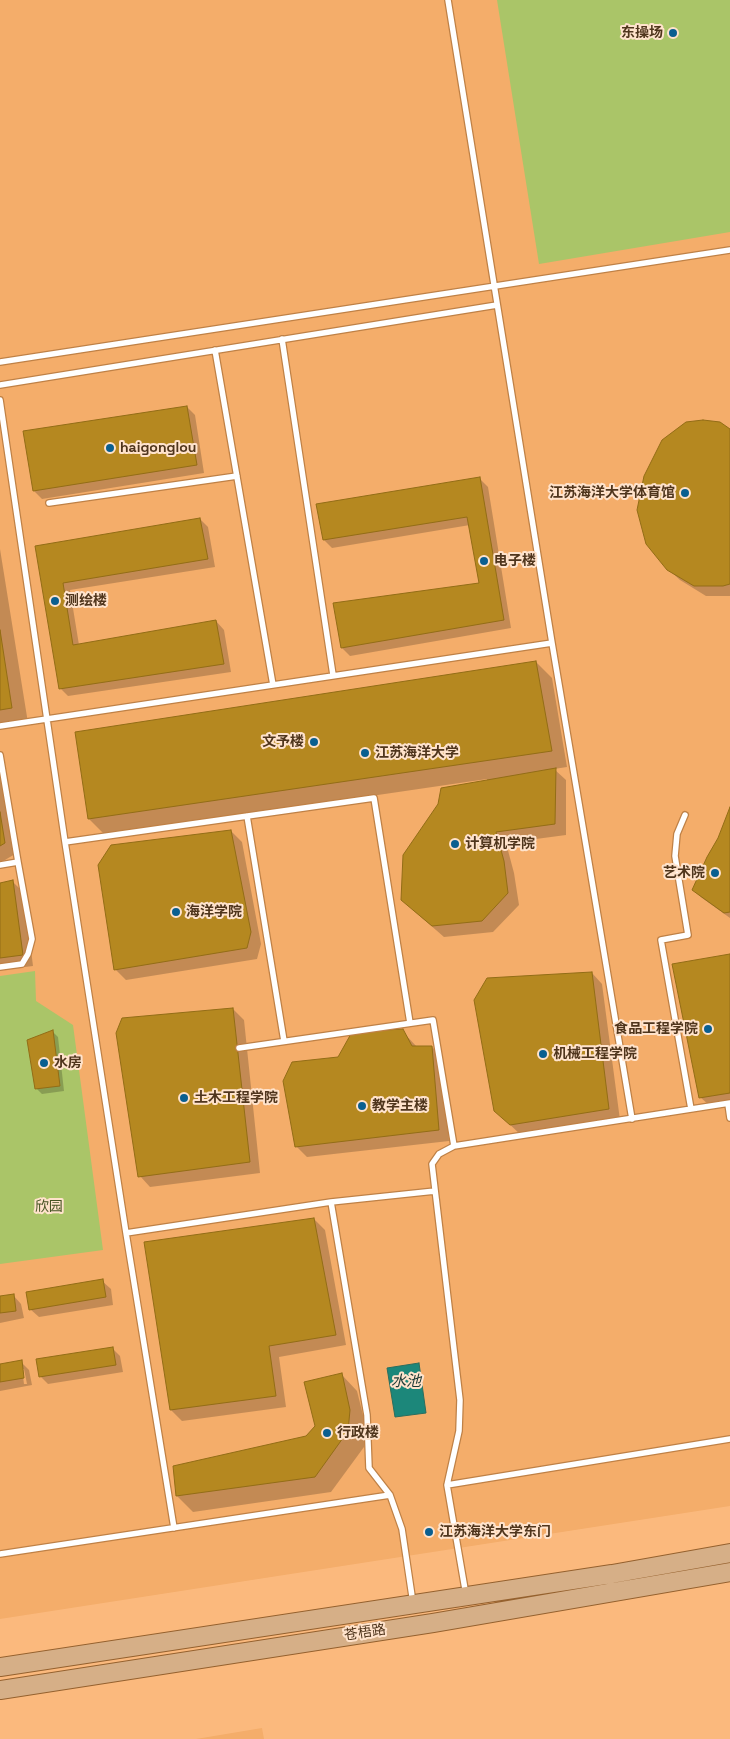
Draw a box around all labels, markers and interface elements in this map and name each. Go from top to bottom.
place label: 东操场 [621,25,663,41]
marker: 东操场 [667,27,679,39]
place label: haigonglou [120,440,196,456]
marker: haigonglou [104,442,116,454]
place label: 江苏海洋大学体育馆 [549,485,675,501]
marker: 江苏海洋大学体育馆 [679,487,691,499]
place label: 电子楼 [494,553,536,569]
marker: 电子楼 [478,555,490,567]
place label: 测绘楼 [65,593,107,609]
marker: 测绘楼 [49,595,61,607]
place label: 文予楼 [262,734,304,750]
marker: 文予楼 [308,736,320,748]
place label: 江苏海洋大学 [375,745,459,761]
marker: 江苏海洋大学 [359,747,371,759]
place label: 计算机学院 [465,836,535,852]
marker: 计算机学院 [449,838,461,850]
place label: 艺术院 [663,865,705,881]
marker: 艺术院 [709,867,721,879]
place label: 海洋学院 [186,904,242,920]
marker: 海洋学院 [170,906,182,918]
place label: 食品工程学院 [614,1021,698,1037]
marker: 食品工程学院 [702,1023,714,1035]
place label: 机械工程学院 [553,1046,637,1062]
marker: 机械工程学院 [537,1048,549,1060]
place label: 水房 [54,1055,82,1071]
marker: 水房 [38,1057,50,1069]
place label: 土木工程学院 [194,1090,278,1106]
marker: 土木工程学院 [178,1092,190,1104]
place label: 教学主楼 [372,1098,428,1114]
marker: 教学主楼 [356,1100,368,1112]
park label: 欣园 [35,1199,63,1215]
water label: 水池 [391,1373,421,1391]
place label: 行政楼 [337,1425,379,1441]
marker: 行政楼 [321,1427,333,1439]
place label: 江苏海洋大学东门 [439,1524,551,1540]
marker: 江苏海洋大学东门 [423,1526,435,1538]
street label: 苍梧路 [343,1621,387,1645]

